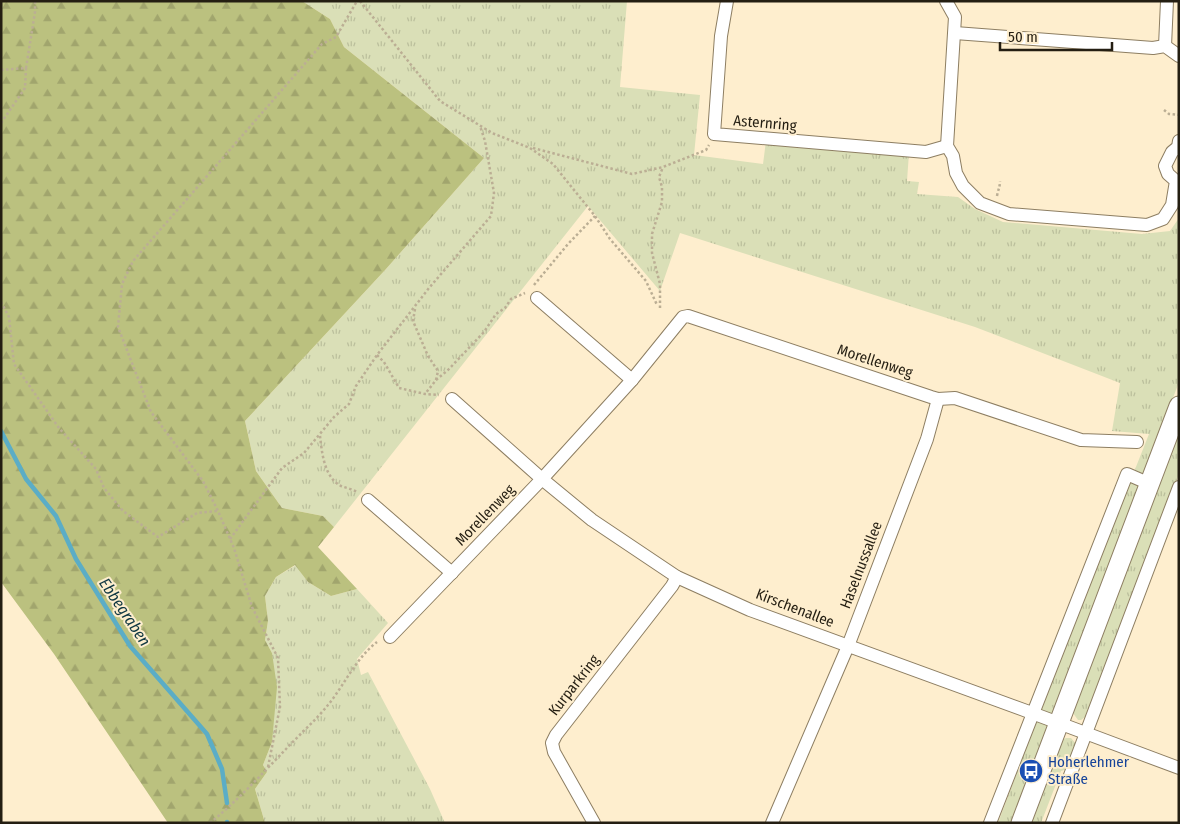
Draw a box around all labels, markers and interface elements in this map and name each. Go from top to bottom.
scale bar [1000,20,1112,52]
text: 50 m [1008,28,1038,46]
street label: Asternring [733,111,797,135]
street label: Morellenweg [835,340,915,382]
street label: Morellenweg [451,481,519,549]
street label: Haselnussallee [836,519,886,611]
water label: Ebbegraben [95,574,155,650]
street label: Kirschenallee [753,585,837,631]
street label: Kurparkring [545,651,603,719]
place label: Hoherlehmer Straße [1048,753,1130,788]
bus stop icon: Hoherlehmer Straße [1018,758,1044,784]

